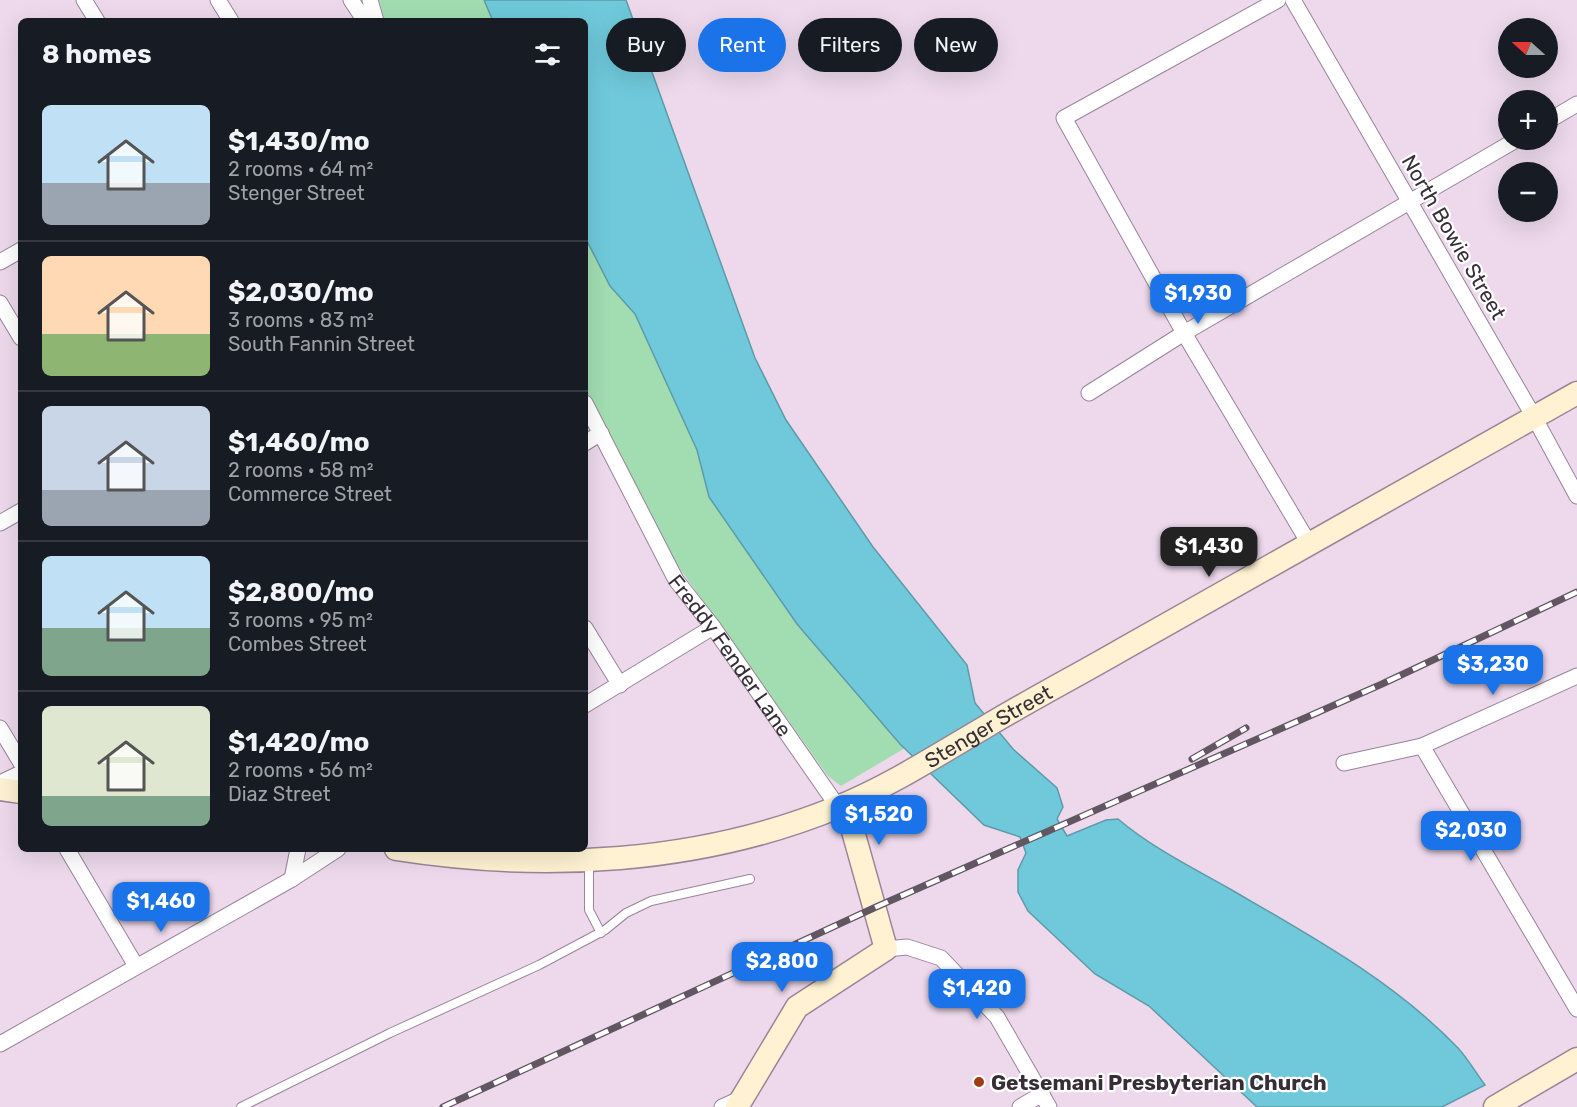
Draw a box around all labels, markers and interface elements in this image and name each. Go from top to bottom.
chip: Buy [606,18,686,72]
chip: Rent [698,18,786,72]
chip: Filters [798,18,902,72]
chip: New [914,18,998,72]
north arrow [1498,18,1558,78]
map controls [1498,18,1558,222]
icon: filters [531,38,564,71]
text: 8 homes [42,39,152,70]
button: + [1498,90,1558,150]
text: $1,430/mo [228,126,370,157]
icon: home [90,129,162,201]
street label: North Bowie Street [1397,150,1511,324]
text: 2 rooms · 64 m² [228,157,373,181]
button: − [1498,162,1558,222]
text: Stenger Street [228,181,365,205]
pin: $1,930 [1149,274,1247,325]
text: $2,030/mo [228,277,374,308]
icon: home [90,280,162,352]
text: $1,930 [1164,281,1232,305]
text: 3 rooms · 83 m² [228,308,374,332]
text: South Fannin Street [228,332,415,356]
text: $1,460/mo [228,427,370,458]
icon: home [90,430,162,502]
text: 2 rooms · 58 m² [228,458,374,482]
text: Commerce Street [228,482,392,506]
pin: $1,430 [1160,527,1258,578]
text: $1,430 [1174,534,1244,558]
street label: Freddy Fender Lane [664,569,798,741]
text: $2,800/mo [228,577,374,608]
icon: home [90,580,162,652]
text: 3 rooms · 95 m² [228,608,373,632]
text: Combes Street [228,632,367,656]
pin: $3,230 [1444,645,1542,696]
text: $3,230 [1457,652,1529,676]
street label: Stenger Street [920,679,1056,773]
text: $1,420/mo [228,727,370,758]
icon: home [90,730,162,802]
text: 2 rooms · 56 m² [228,758,373,782]
text: Diaz Street [228,782,331,806]
pin: $1,520 [830,795,928,846]
text: $1,520 [845,802,913,826]
pin: $2,030 [1422,811,1520,862]
text: $2,030 [1435,818,1507,842]
pin: $1,460 [112,882,210,933]
text: $1,460 [127,889,196,913]
pin: $2,800 [733,942,831,993]
text: $2,800 [746,949,818,973]
pin: $1,420 [928,969,1026,1020]
text: $1,420 [943,976,1011,1000]
place label: Getsemani Presbyterian Church [991,1070,1327,1095]
marker: Getsemani Presbyterian Church [972,1075,986,1089]

